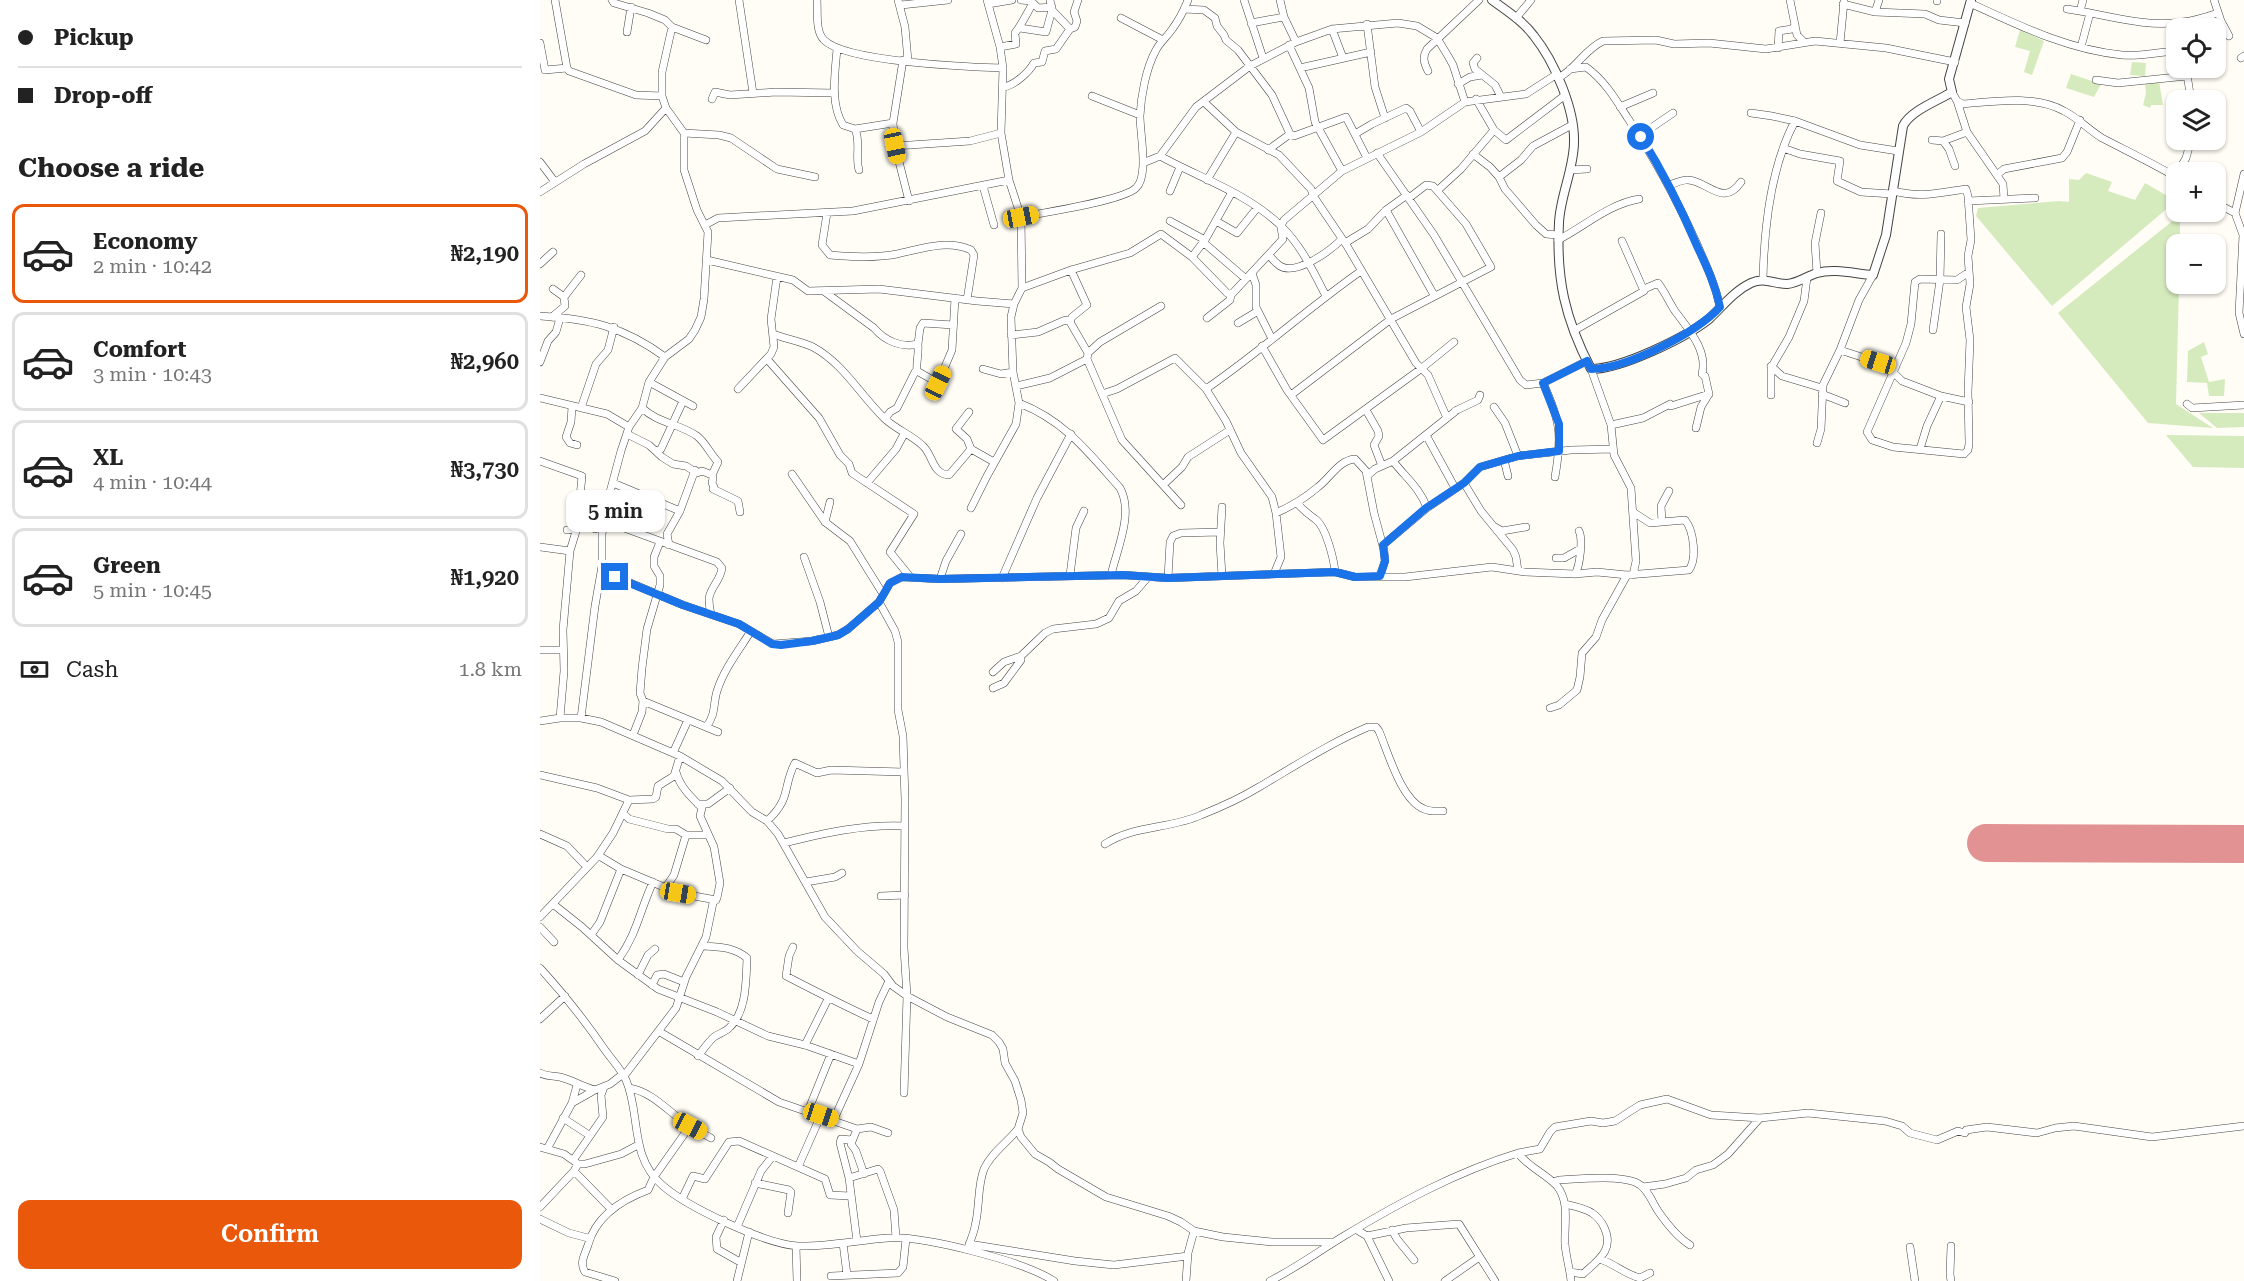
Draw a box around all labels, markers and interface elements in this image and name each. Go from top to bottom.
map controls [2166,18,2226,294]
button: locate [2166,18,2226,78]
text: Pickup [54,25,134,50]
text: Drop-off [54,83,152,108]
button: layers [2166,90,2226,150]
route start [1627,123,1654,150]
car [882,127,908,165]
text: Choose a ride [18,152,204,184]
button: + [2166,162,2226,222]
car [1002,205,1040,229]
icon: car [21,227,75,281]
text: Economy [93,229,197,254]
button: − [2166,234,2226,294]
text: ₦2,190 [451,241,519,266]
text: 2 min · 10:42 [93,254,212,278]
icon: car [21,335,75,389]
text: Comfort [93,337,186,362]
car [1858,348,1898,376]
text: ₦2,960 [451,349,519,374]
text: 3 min · 10:43 [93,362,212,386]
car [922,363,954,403]
icon: car [21,443,75,497]
text: XL [93,445,123,470]
text: ₦3,730 [451,457,519,482]
text: 4 min · 10:44 [93,470,212,494]
callout: 5 min [566,490,664,532]
text: 5 min [588,499,643,523]
icon: car [21,551,75,605]
text: Green [93,553,161,578]
route end [601,563,628,590]
text: ₦1,920 [451,565,519,590]
text: 5 min · 10:45 [93,578,212,602]
icon: cash [18,653,51,686]
text: Cash [66,657,118,682]
text: 1.8 km [458,657,522,681]
car [659,881,697,905]
car [801,1101,841,1129]
car [670,1110,710,1142]
button: Confirm [18,1200,522,1269]

